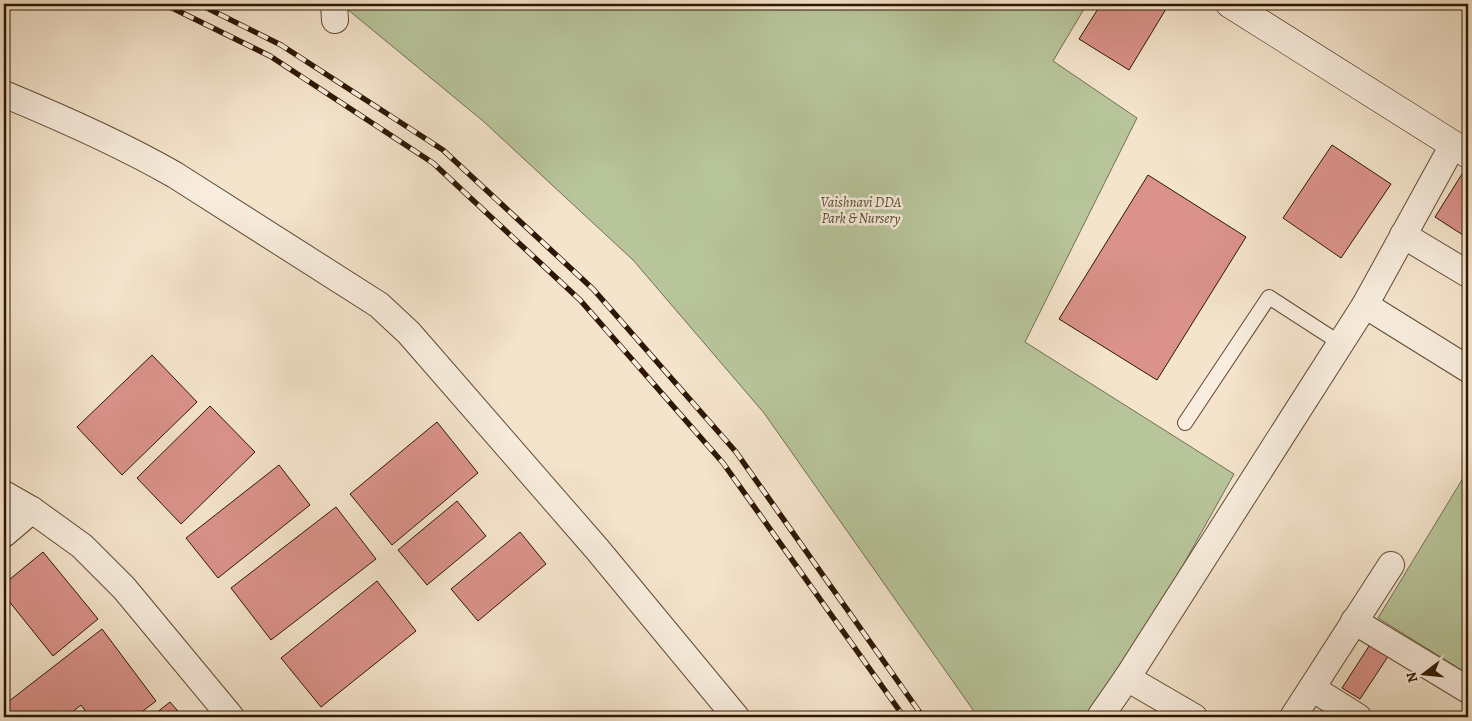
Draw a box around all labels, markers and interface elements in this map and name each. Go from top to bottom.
park label: Vaishnavi DDA Park & Nursery [821,193,902,228]
north arrow [1400,648,1450,698]
text: N [1401,670,1423,685]

